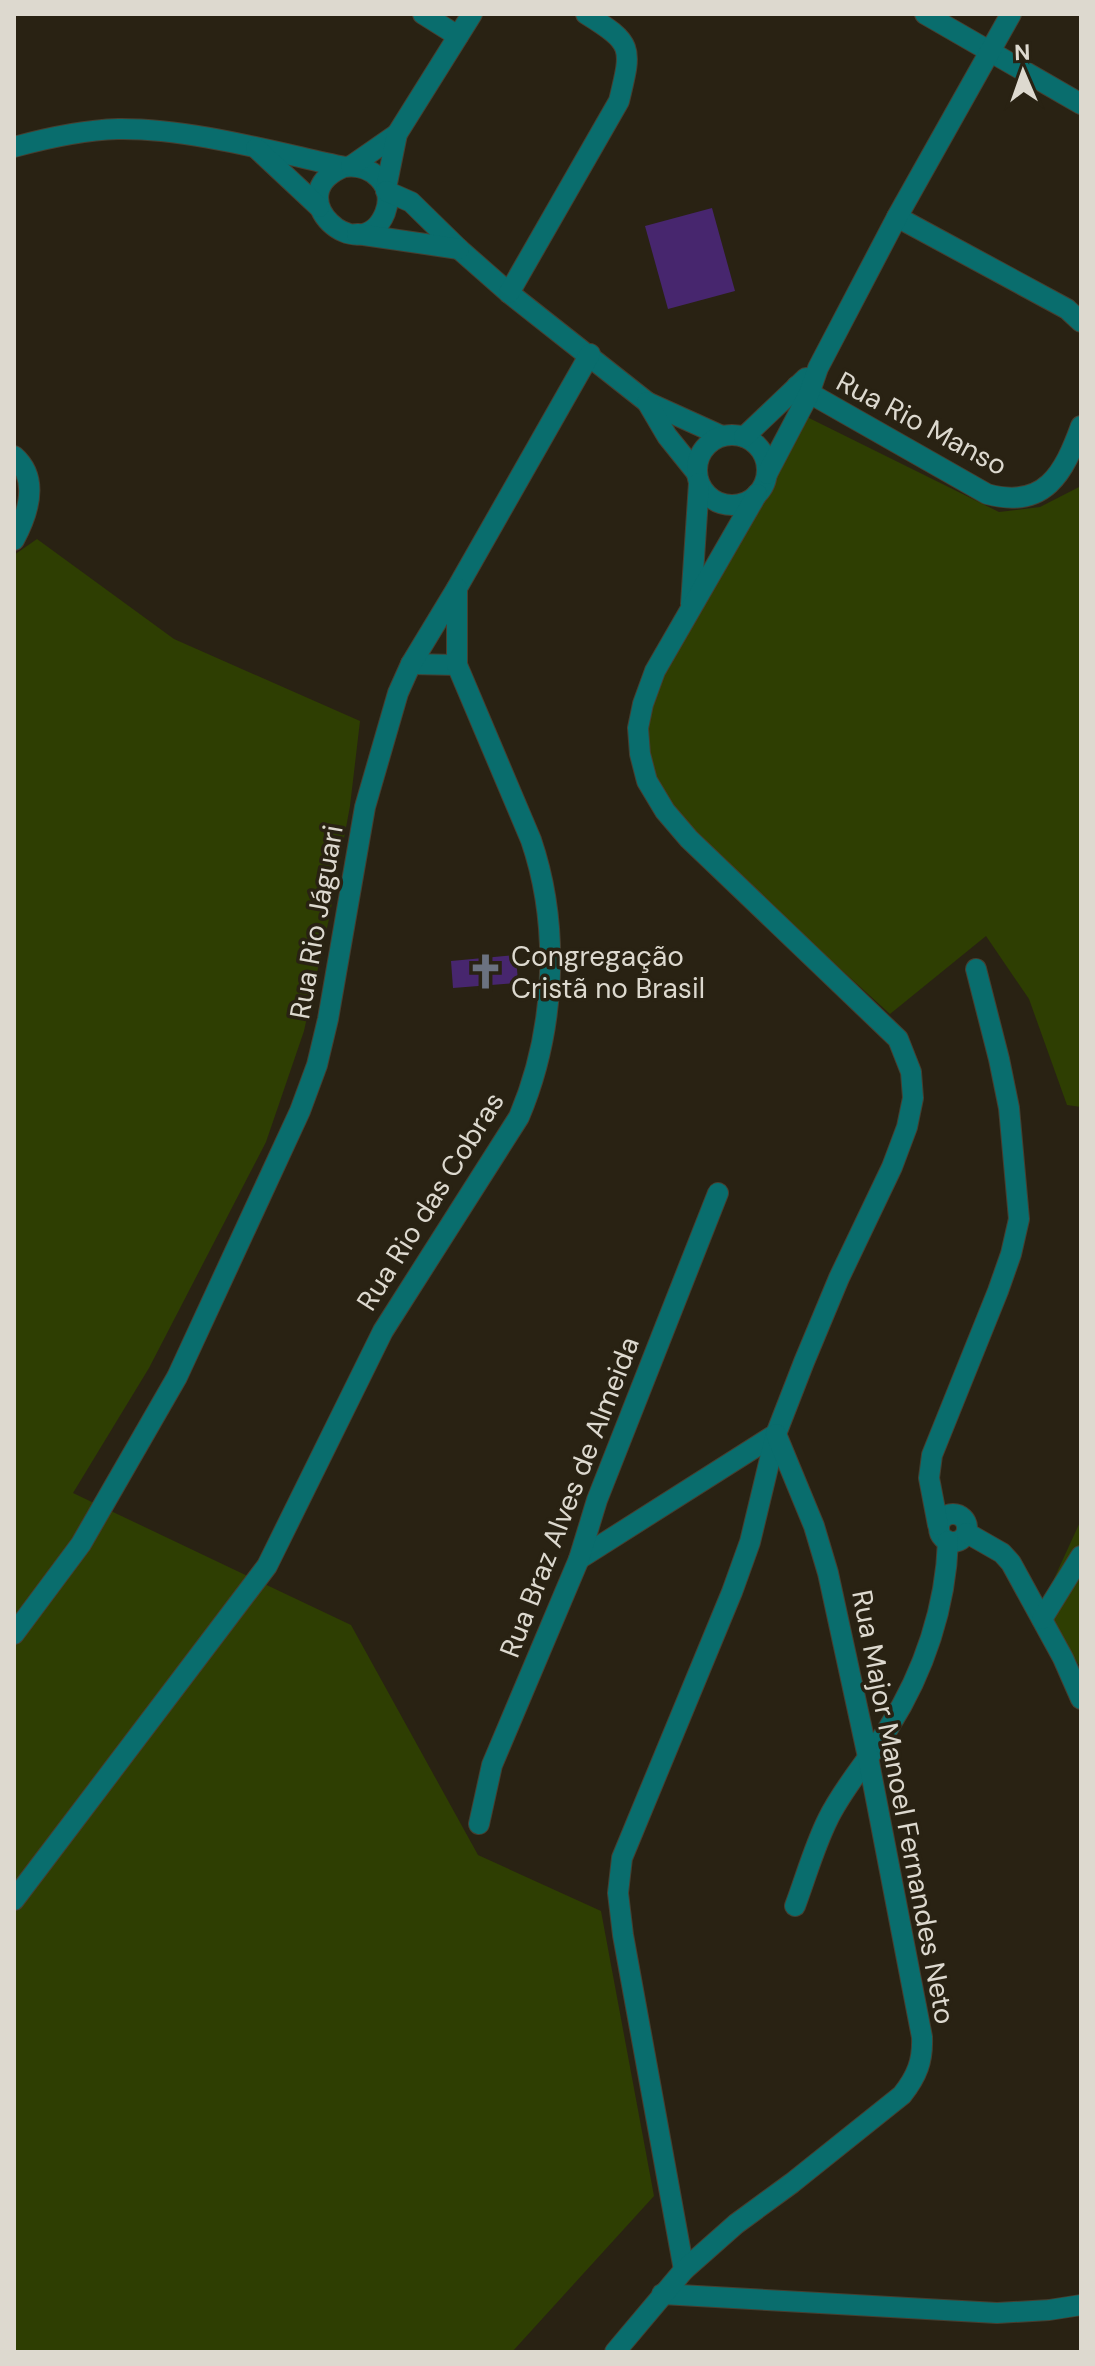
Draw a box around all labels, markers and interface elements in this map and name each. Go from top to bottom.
north arrow [983,32,1063,112]
text: N [1014,38,1031,67]
street label: Rua Rio Manso [830,363,1014,484]
street label: Rua Rio Jáguari [281,822,352,1022]
place label: Congregação Cristã no Brasil [511,938,705,1007]
church icon: Congregação Cristã no Brasil [466,953,504,991]
street label: Rua Rio das Cobras [348,1085,513,1317]
street label: Rua Braz Alves de Almeida [491,1332,648,1663]
street label: Rua Major Manoel Fernandes Neto [843,1587,964,2027]

